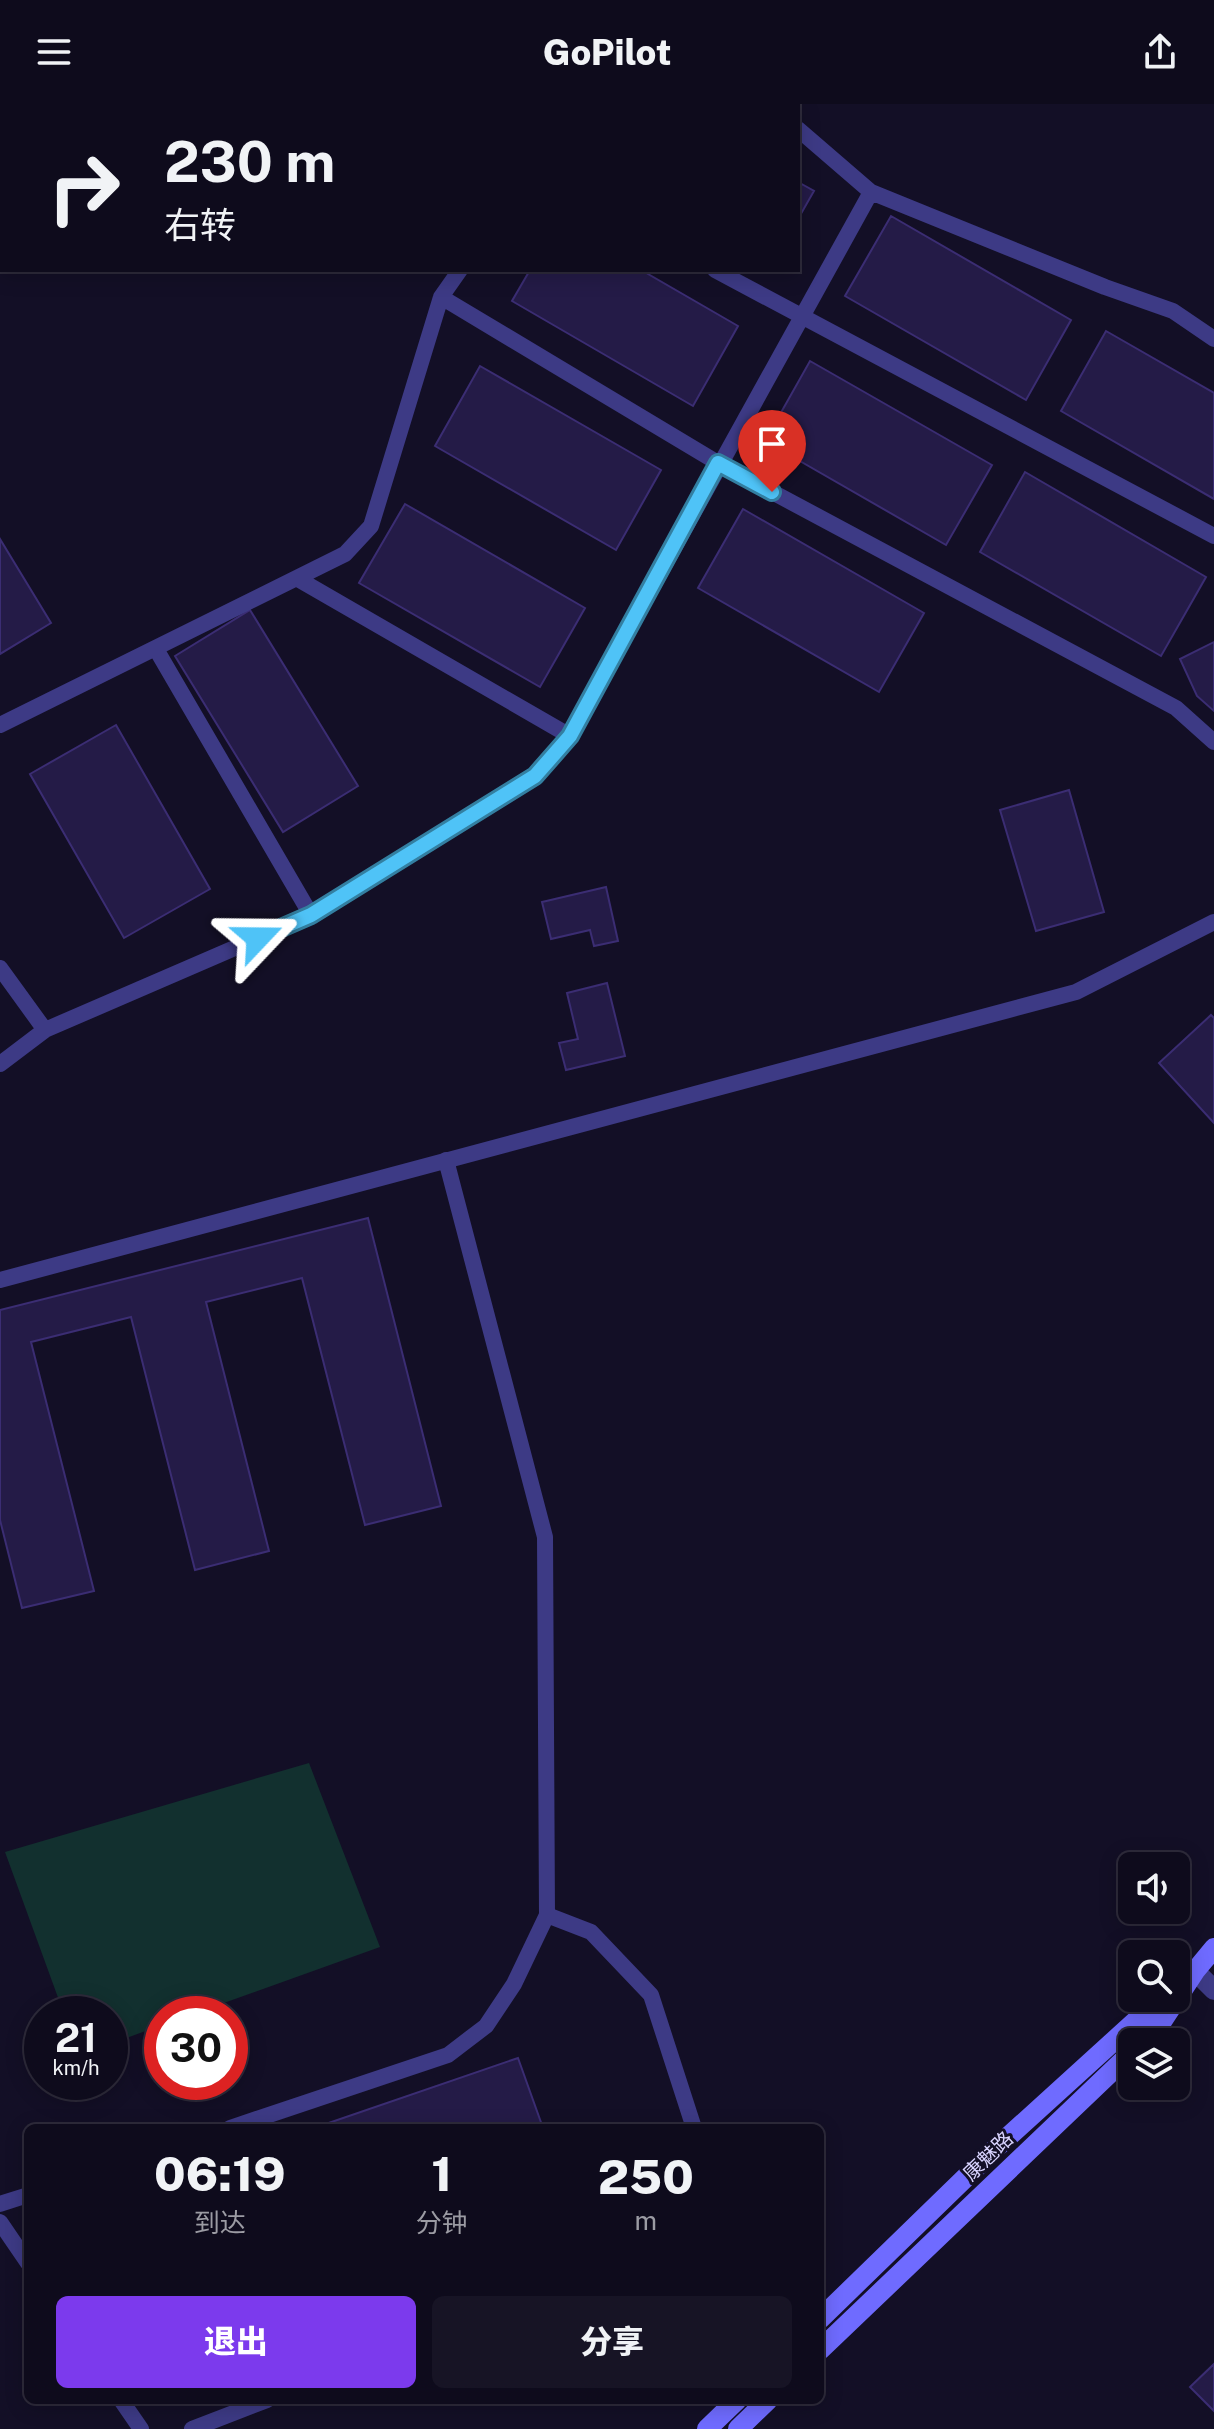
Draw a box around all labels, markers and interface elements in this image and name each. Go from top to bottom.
icon: menu [32,30,76,74]
icon: share [1138,30,1182,74]
text: GoPilot [543,31,671,73]
text: 230 m [164,129,336,195]
icon: right [32,136,136,240]
text: 右转 [164,204,236,246]
pin [738,410,806,492]
icon: arrive [750,422,794,466]
position arrow [216,896,300,980]
map controls [1118,1852,1190,2100]
button: sound [1118,1852,1190,1924]
button: search [1118,1940,1190,2012]
speed limit sign: 30 [144,1996,248,2100]
text: 21 [55,2014,97,2061]
button: layers [1118,2028,1190,2100]
text: km/h [52,2056,100,2080]
street label: 康魅路 [958,2127,1018,2185]
text: 06:19 [154,2145,286,2202]
text: 1 [431,2145,452,2202]
text: 250 [598,2148,694,2205]
text: m [635,2205,657,2236]
text: 到达 [194,2207,246,2238]
text: 分钟 [416,2207,468,2238]
button: 退出 [56,2296,416,2388]
button: 分享 [432,2296,792,2388]

